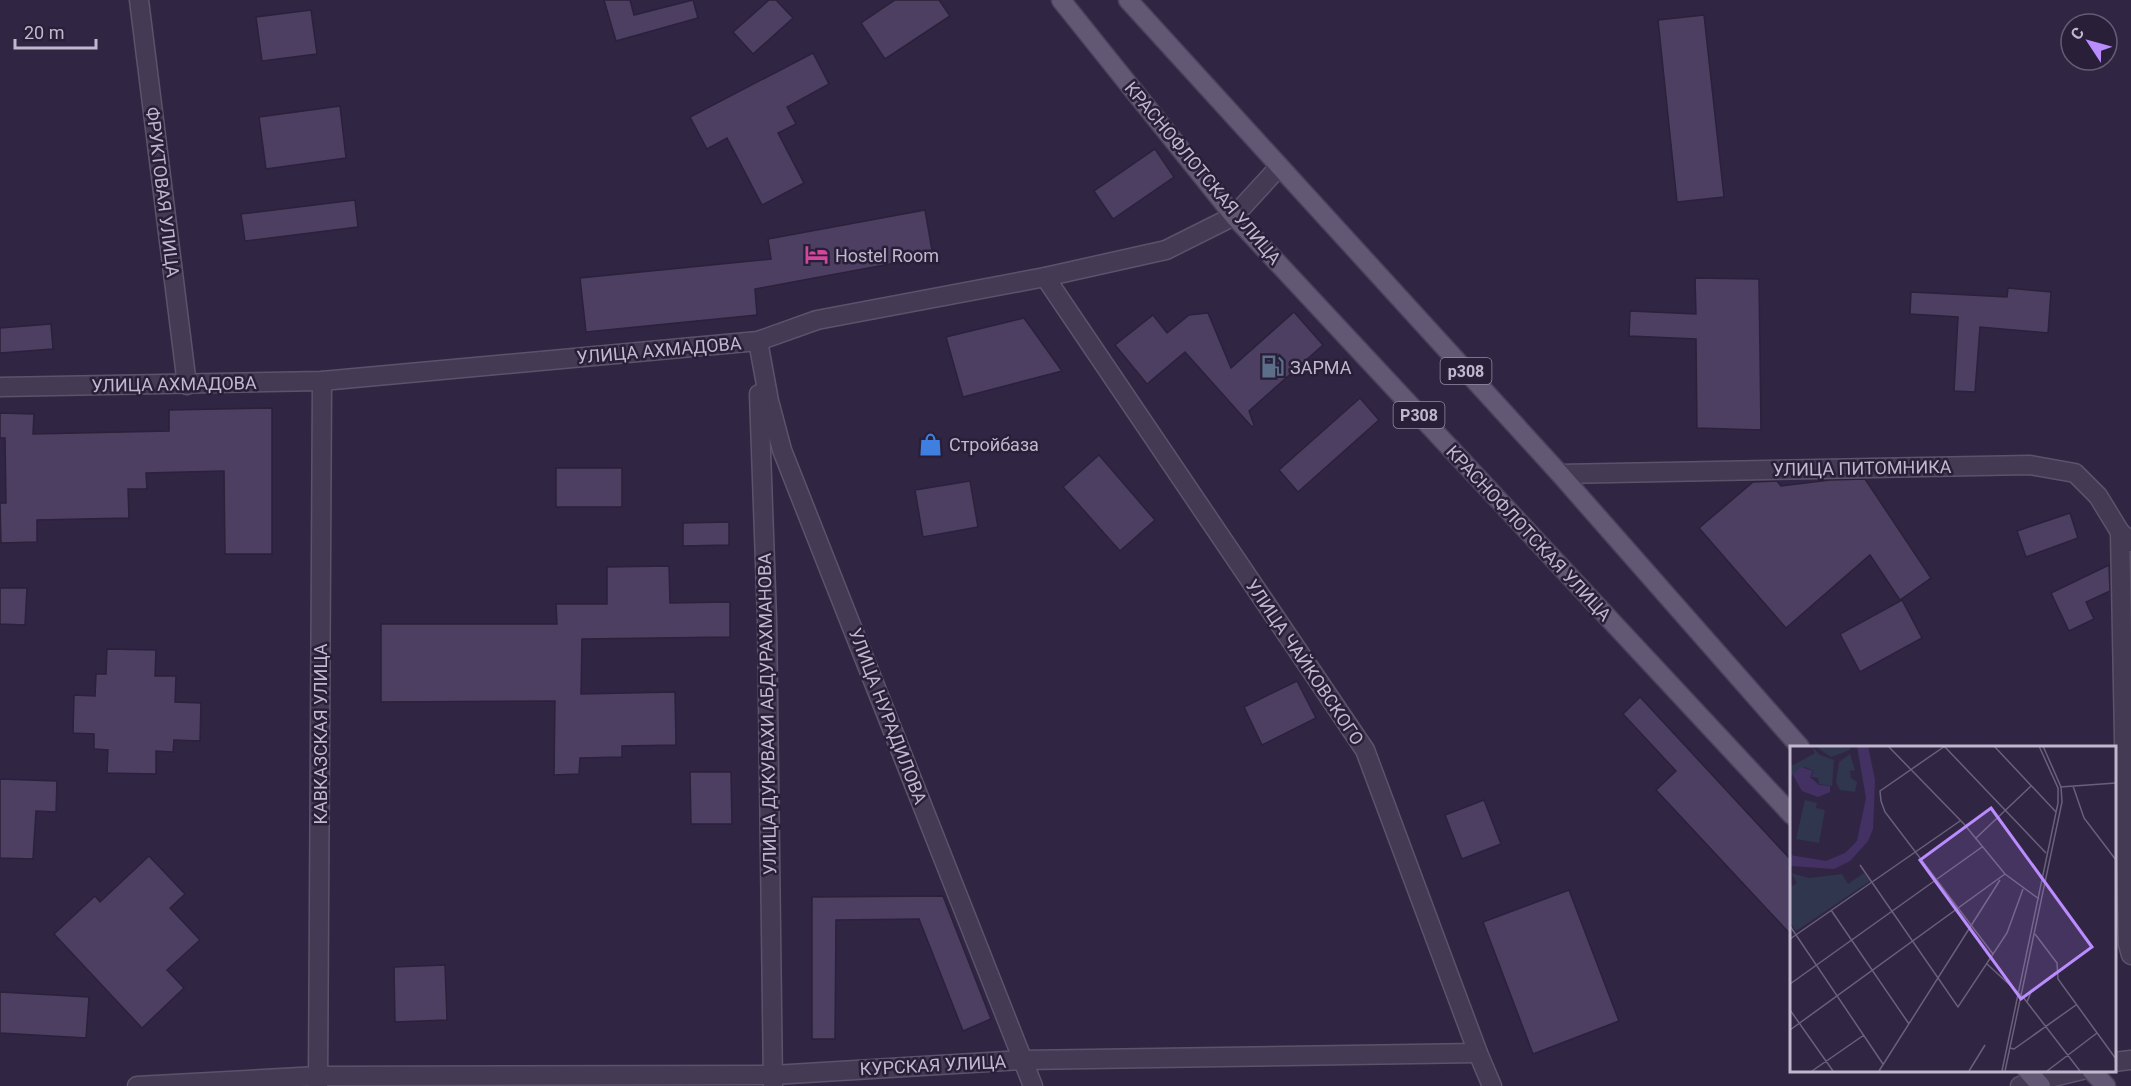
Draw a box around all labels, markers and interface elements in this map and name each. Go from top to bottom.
scale bar [15,12,96,50]
north arrow [2059,12,2119,72]
text: 20 m [24,22,64,43]
text: С [2067,24,2088,43]
street label: КРАСНОФЛОТСКАЯ УЛИЦА [1120,77,1286,269]
street label: ФРУКТОВАЯ УЛИЦА [142,106,184,279]
hotel icon: Hostel Room [804,242,830,268]
place label: Hostel Room [835,245,939,266]
street label: УЛИЦА АХМАДОВА [576,332,743,368]
fuel station icon: ЗАРМА [1259,354,1285,380]
place label: ЗАРМА [1290,357,1352,378]
road number: p308 [1440,358,1492,384]
street label: УЛИЦА АХМАДОВА [91,372,257,396]
road number: P308 [1394,402,1444,428]
shop icon: Стройбаза [918,431,944,457]
place label: Стройбаза [949,434,1039,455]
street label: КРАСНОФЛОТСКАЯ УЛИЦА [1442,441,1616,625]
street label: УЛИЦА ПИТОМНИКА [1772,456,1952,480]
street label: УЛИЦА ДУКУВАХИ АБДУРАХМАНОВА [754,553,780,875]
street label: УЛИЦА ЧАЙКОВСКОГО [1242,575,1368,749]
street label: УЛИЦА НУРАДИЛОВА [845,625,931,807]
street label: КАВКАЗСКАЯ УЛИЦА [310,643,331,824]
inset map [1790,746,2116,1071]
street label: КУРСКАЯ УЛИЦА [859,1051,1007,1079]

